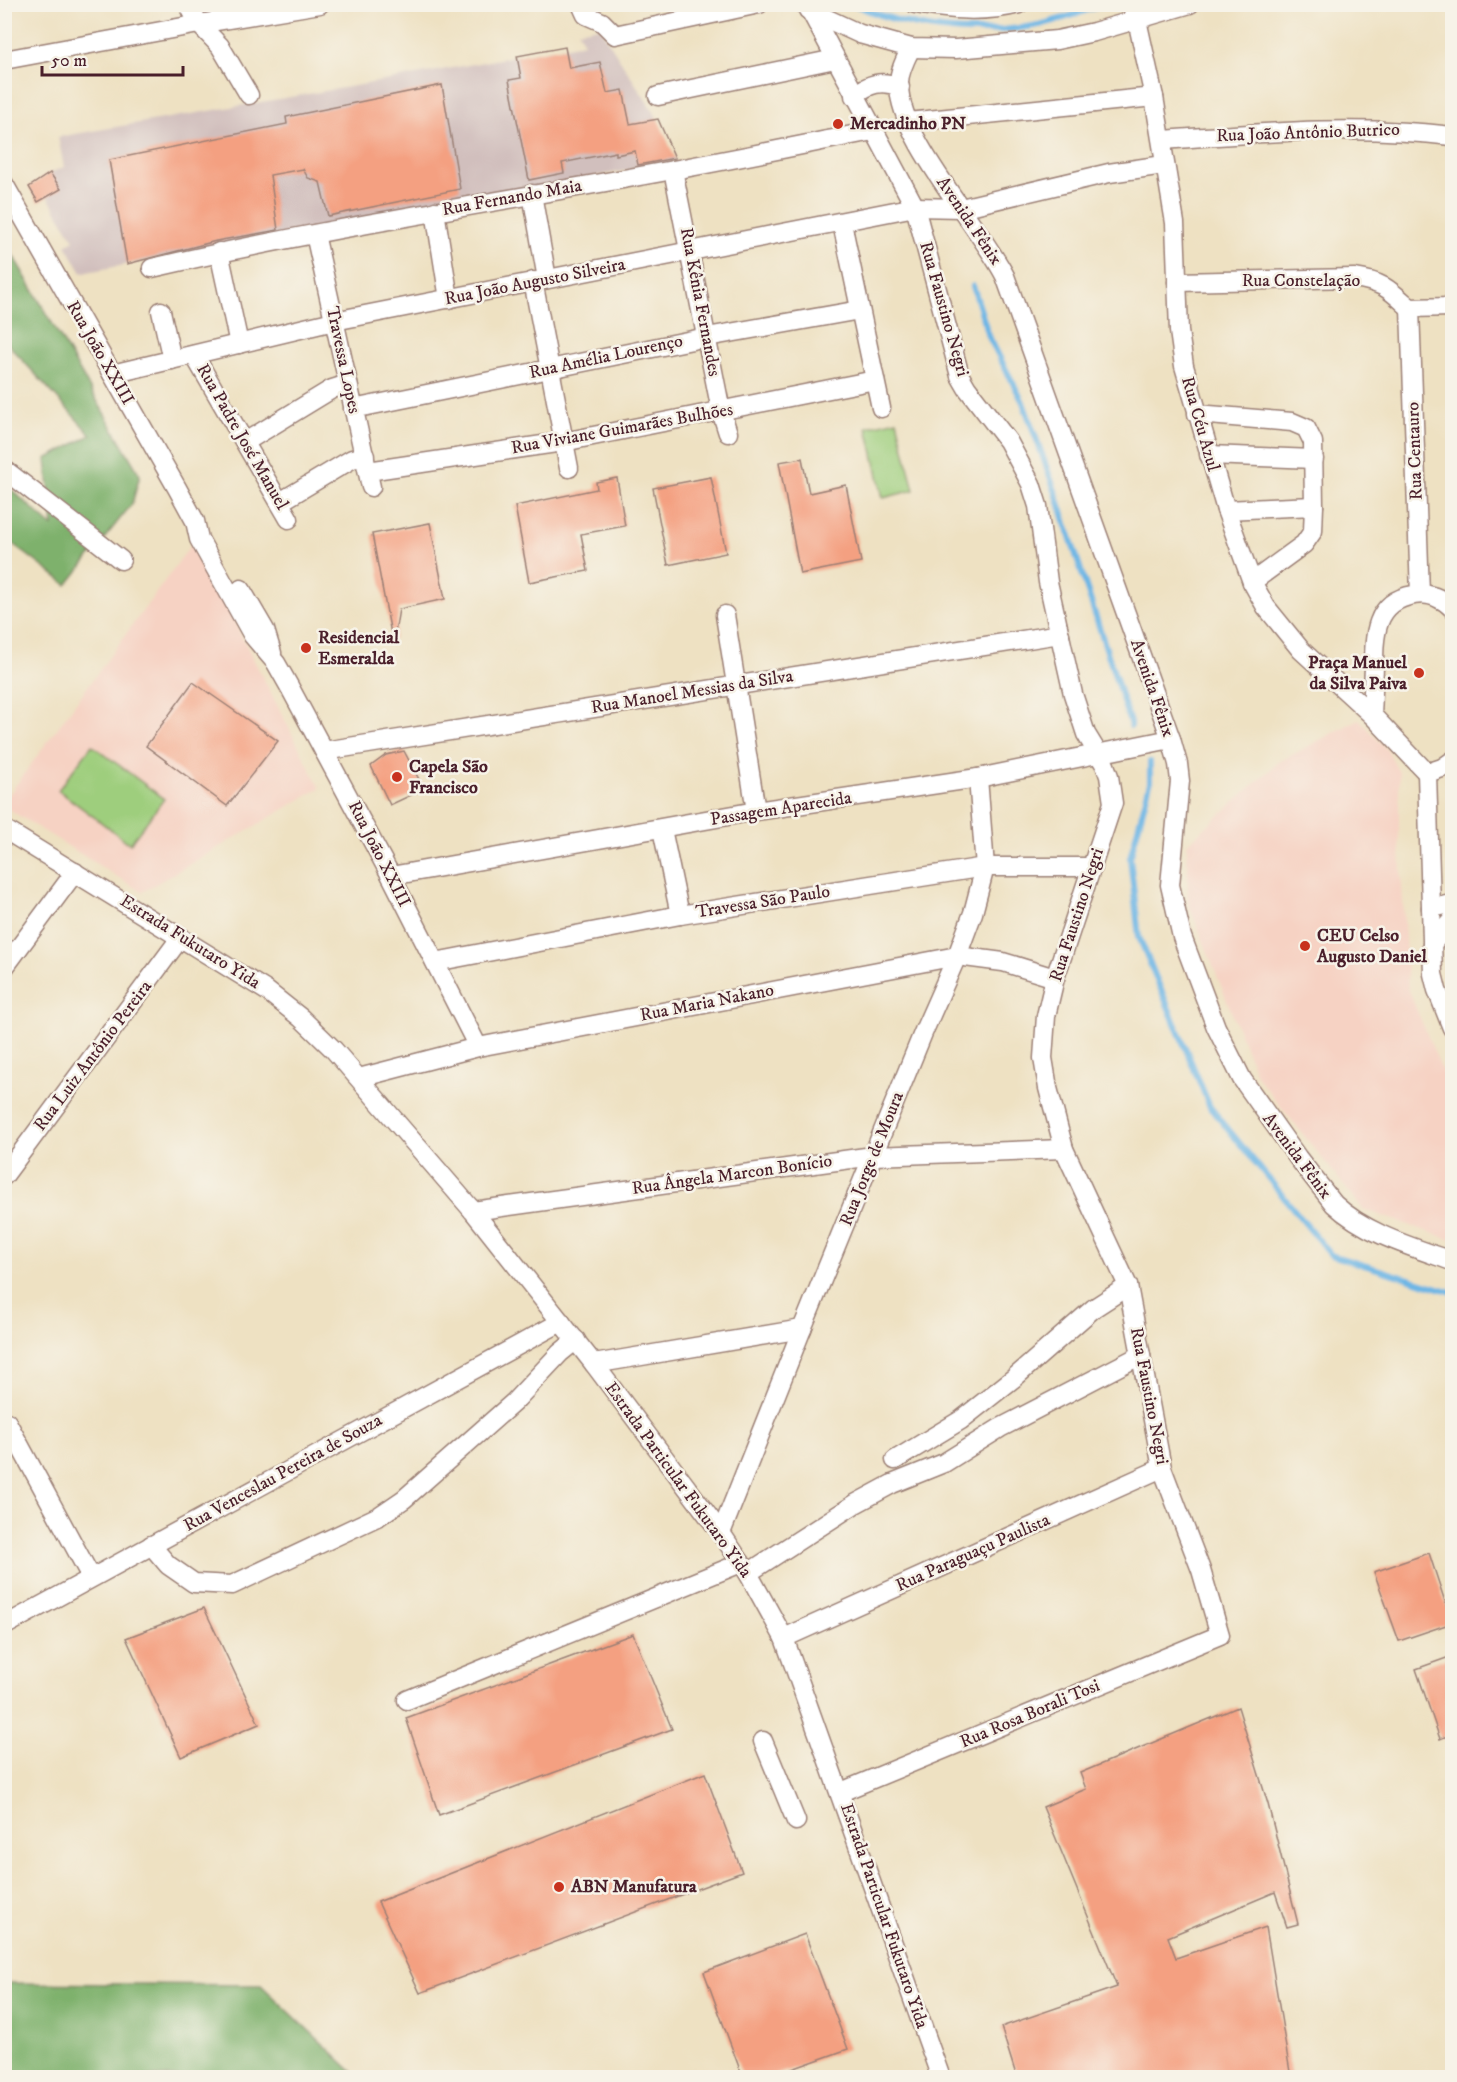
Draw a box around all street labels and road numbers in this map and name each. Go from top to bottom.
street label: Rua João Antônio Butrico [1216,119,1400,147]
street label: Avenida Fênix [931,173,1007,270]
street label: Rua Fernando Maia [441,175,584,221]
street label: Rua Kênia Fernandes [675,226,725,378]
street label: Rua Faustino Negri [914,239,974,379]
street label: Rua João Augusto Silveira [443,254,628,310]
street label: Rua Constelação [1242,270,1361,292]
street label: Rua João XXIII [61,297,139,409]
street label: Travessa Lopes [321,304,365,416]
street label: Rua Amélia Lourenço [527,330,685,384]
street label: Rua Padre José Manuel [191,360,293,515]
street label: Rua Céu Azul [1176,374,1224,474]
street label: Rua Viviane Guimarães Bulhões [509,399,735,459]
street label: Rua Centauro [1402,401,1428,501]
street label: Avenida Fênix [1125,636,1179,740]
street label: Rua Manoel Messias da Silva [589,665,795,719]
street label: Passagem Aparecida [709,787,854,831]
street label: Rua João XXIII [343,797,415,911]
street label: Rua Faustino Negri [1045,845,1109,985]
street label: Travessa São Paulo [694,880,832,923]
street label: Estrada Fukutaro Yida [116,890,265,994]
street label: Rua Luiz Antônio Pereira [29,976,157,1136]
street label: Rua Maria Nakano [638,979,776,1027]
street label: Rua Jorge de Moura [835,1088,909,1229]
street label: Avenida Fênix [1258,1109,1337,1203]
street label: Rua Ângela Marcon Bonício [630,1149,834,1200]
street label: Rua Faustino Negri [1125,1326,1173,1466]
street label: Estrada Particular Fukutaro Yida [600,1378,757,1582]
street label: Rua Venceslau Pereira de Souza [180,1409,386,1537]
street label: Rua Paraguaçu Paulista [893,1509,1054,1597]
street label: Rua Rosa Borali Tosi [957,1675,1103,1753]
street label: Estrada Particular Fukutaro Yida [835,1801,933,2032]

